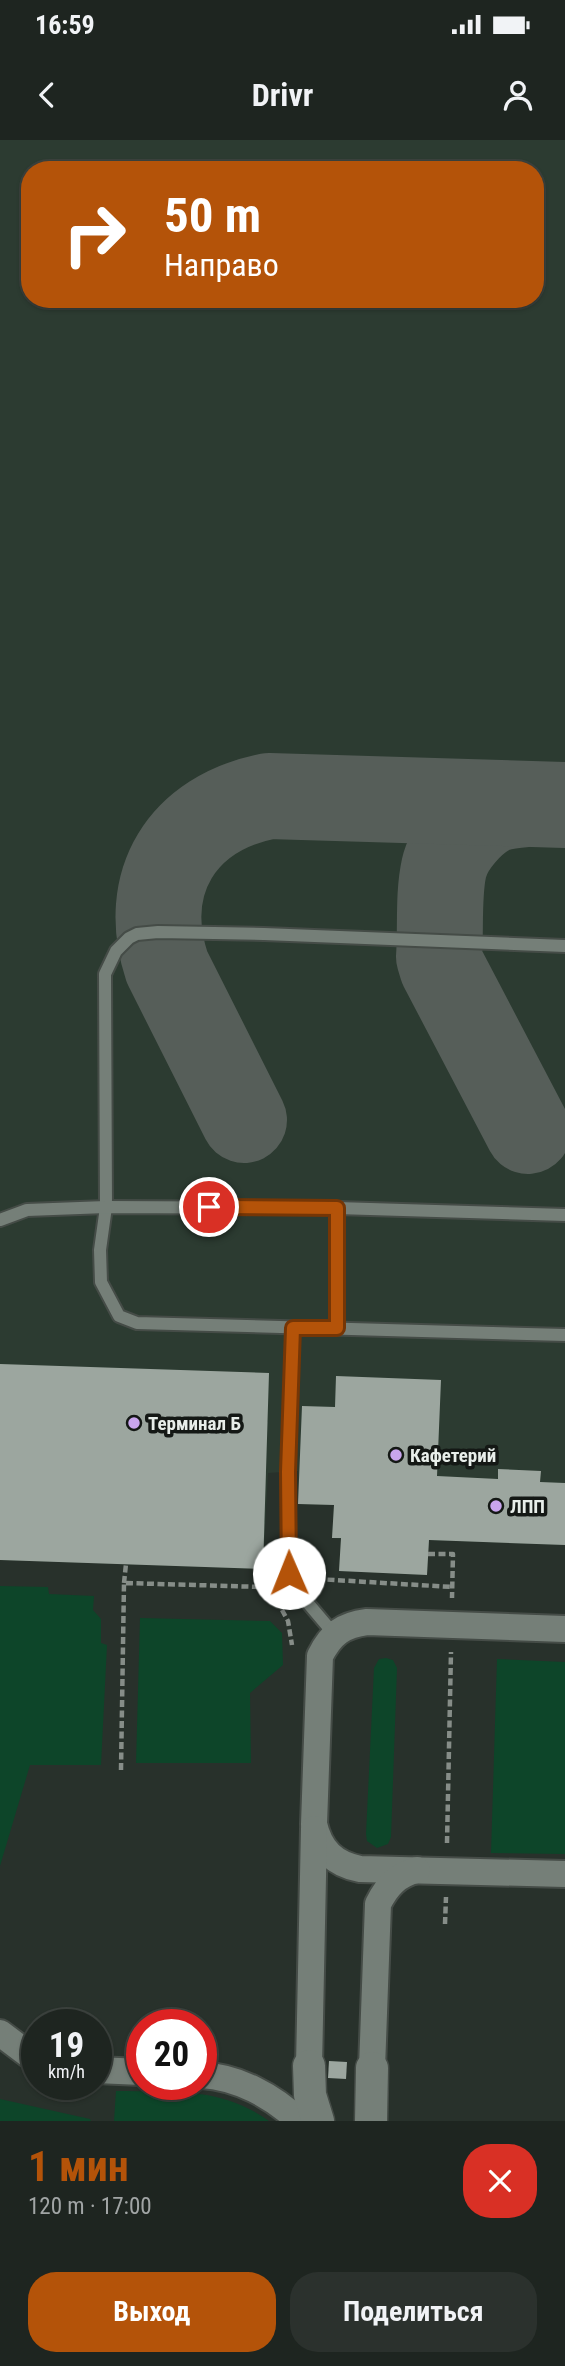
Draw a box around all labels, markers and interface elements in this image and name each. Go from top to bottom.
text: 16:59 [35,10,95,40]
icon: back [28,76,66,114]
text: Drivr [252,76,313,114]
icon: person [499,76,537,114]
text: 50 m [164,187,261,244]
icon: right [49,189,140,280]
text: Направо [164,246,279,284]
pin [179,1177,239,1237]
icon: arrive [190,1188,228,1226]
place label: Терминал Б [148,1412,241,1435]
marker: Терминал Б [126,1415,142,1431]
place label: Кафетерий [410,1444,496,1467]
marker: Кафетерий [388,1447,404,1463]
place label: ЛПП [510,1495,545,1518]
marker: ЛПП [488,1498,504,1514]
position arrow [252,1536,326,1610]
speed limit sign: 20 [126,2009,217,2100]
text: 19 [49,2025,84,2066]
text: km/h [48,2061,85,2082]
text: 1 мин [28,2142,129,2191]
button: close [463,2144,537,2218]
text: 120 m · 17:00 [28,2193,152,2220]
button: Выход [28,2272,276,2352]
button: Поделиться [290,2272,537,2352]

